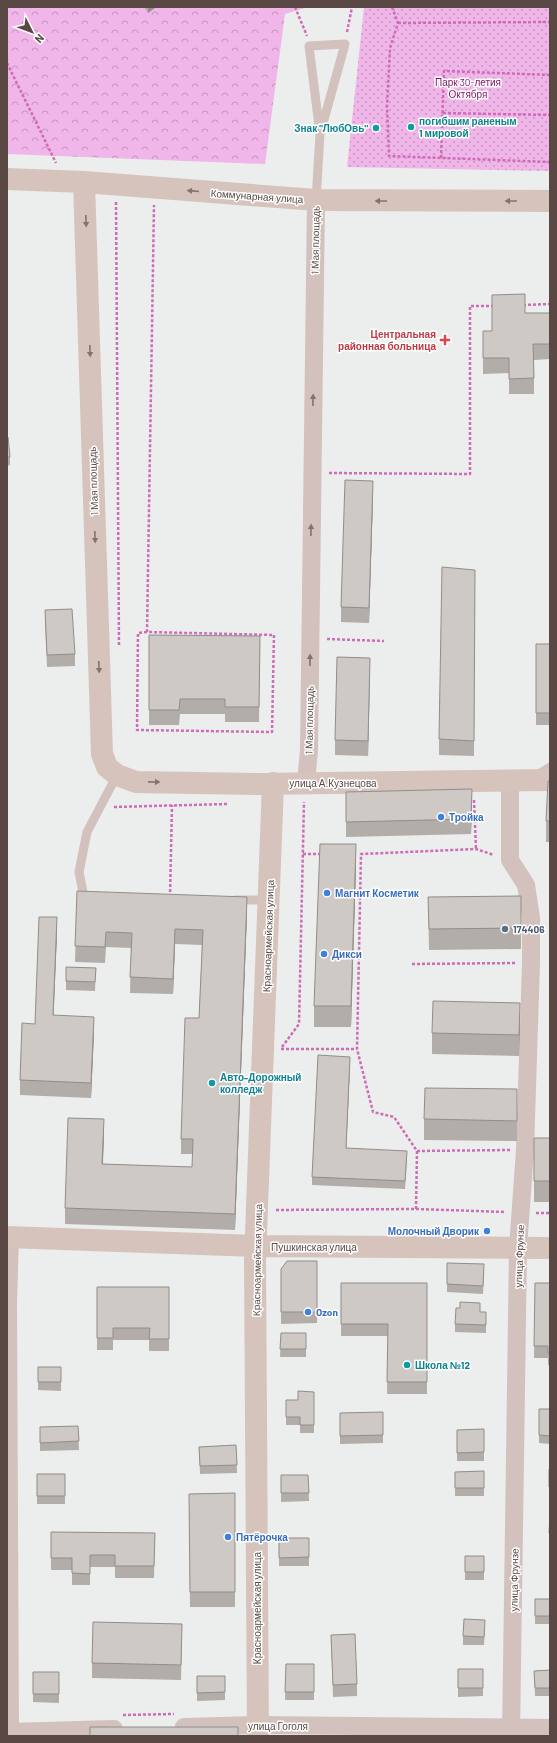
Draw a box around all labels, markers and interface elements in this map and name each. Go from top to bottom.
north arrow [12,12,52,52]
text: N [33,32,47,46]
park label: Парк 30-летия Октября [435,76,501,100]
place label: погибшим раненым 1 мировой [419,115,517,139]
place label: Знак "ЛюбОвь" [294,122,368,134]
marker: погибшим раненым 1 мировой [406,122,416,132]
marker: Знак "ЛюбОвь" [371,123,381,133]
street label: Коммунарная улица [210,187,304,205]
one-way arrow [187,188,199,195]
one-way arrow [375,197,387,204]
one-way arrow [504,198,517,204]
street label: 1 Мая площадь [308,206,322,274]
one-way arrow [82,215,89,227]
place label: Центральная районная больница [338,328,436,352]
marker: Центральная районная больница [439,334,451,346]
one-way arrow [86,345,93,357]
one-way arrow [310,393,316,406]
street label: 1 Мая площадь [86,446,100,516]
one-way arrow [308,523,314,536]
one-way arrow [92,531,98,544]
one-way arrow [307,653,313,666]
one-way arrow [96,661,102,674]
street label: 1 Мая площадь [302,686,316,754]
street label: улица А.Кузнецова [289,777,377,789]
one-way arrow [148,779,160,786]
place label: Тройка [449,811,484,823]
marker: Тройка [436,812,446,822]
street label: Красноармейская улица [260,879,276,992]
place label: Магнит Косметик [335,887,420,899]
marker: Магнит Косметик [322,888,332,898]
place label: 174406 [513,923,545,935]
marker: 174406 [500,924,510,934]
place label: Дикси [332,948,362,960]
marker: Дикси [319,949,329,959]
place label: Авто-Дорожный колледж [220,1071,301,1095]
marker: Авто-Дорожный колледж [207,1078,217,1088]
street label: Красноармейская улица [250,1203,264,1316]
street label: улица Фрунзе [512,1224,526,1288]
place label: Молочный Дворик [388,1225,480,1237]
marker: Молочный Дворик [482,1226,492,1236]
street label: Пушкинская улица [271,1241,357,1253]
place label: Ozon [316,1306,338,1318]
marker: Ozon [303,1307,313,1317]
place label: Школа №12 [415,1359,470,1371]
marker: Школа №12 [402,1360,412,1370]
place label: Пятёрочка [236,1531,288,1543]
marker: Пятёрочка [223,1532,233,1542]
street label: улица Фрунзе [507,1548,521,1612]
street label: Красноармейская улица [251,1551,263,1664]
street label: улица Гоголя [248,1720,308,1732]

